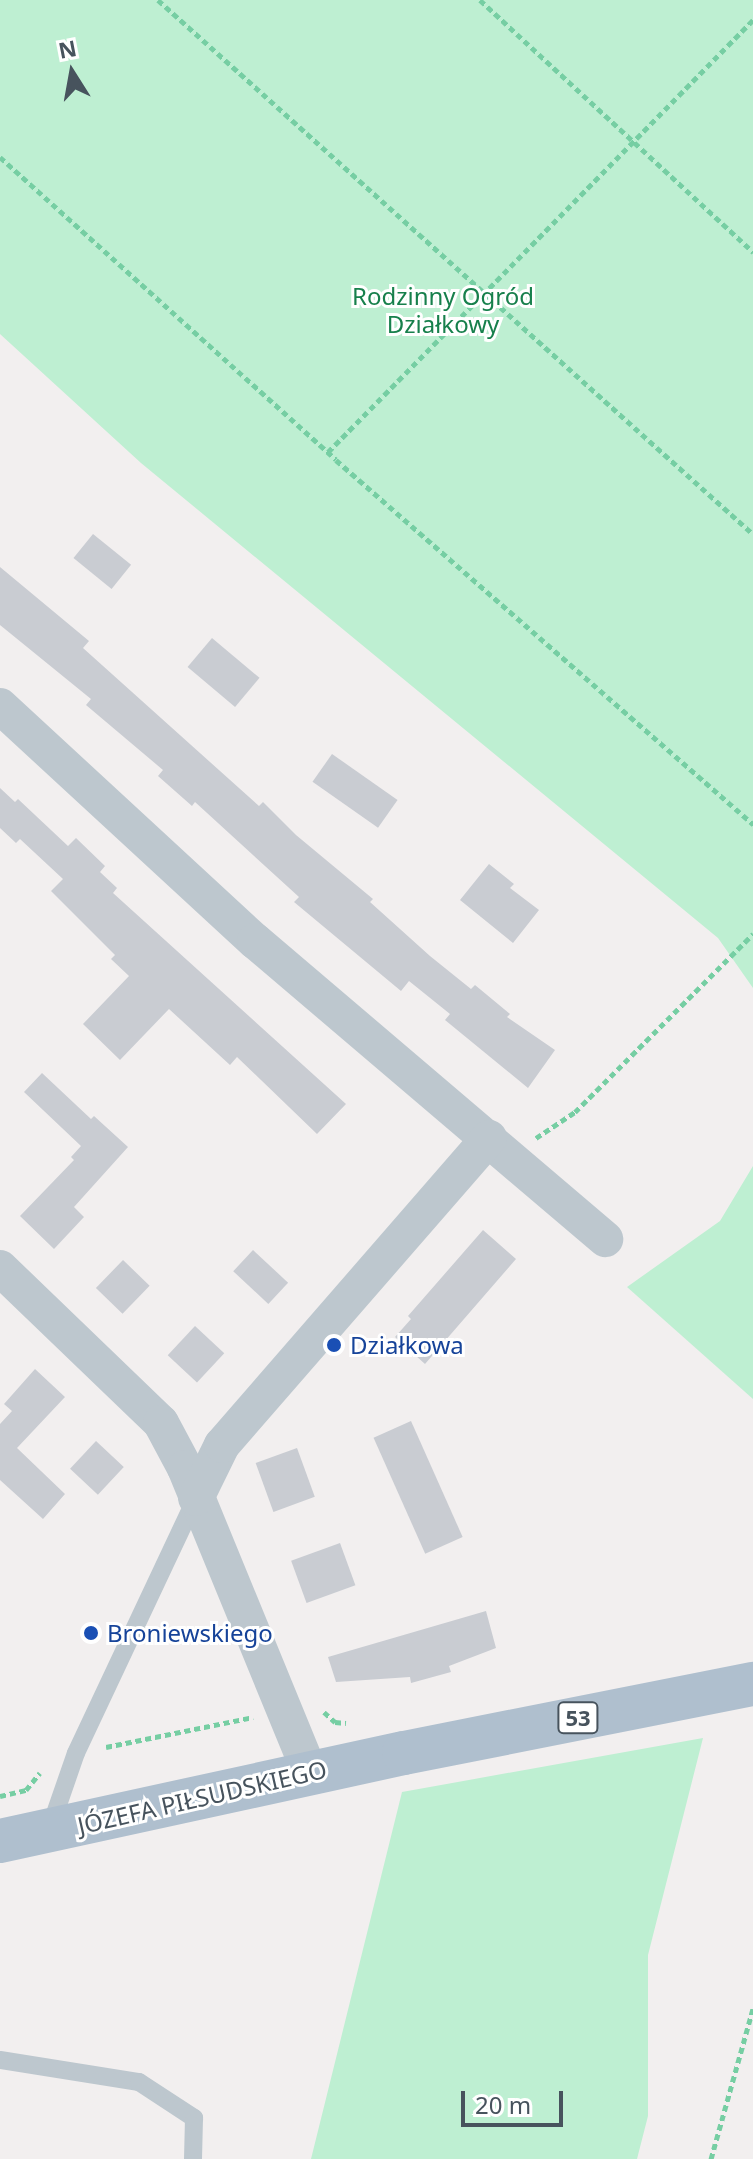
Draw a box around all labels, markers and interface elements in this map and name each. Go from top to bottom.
north arrow [32,32,112,112]
text: N [56,32,79,65]
park label: Rodzinny Ogród Działkowy [352,282,534,338]
place label: Działkowa [350,1331,464,1359]
marker: Działkowa [325,1336,343,1354]
place label: Broniewskiego [107,1619,273,1647]
marker: Broniewskiego [82,1624,100,1642]
road number: 53 [556,1700,600,1736]
street label: JÓZEFA PIŁSUDSKIEGO [75,1754,329,1840]
scale bar [465,2075,567,2125]
text: 20 m [475,2088,531,2121]

